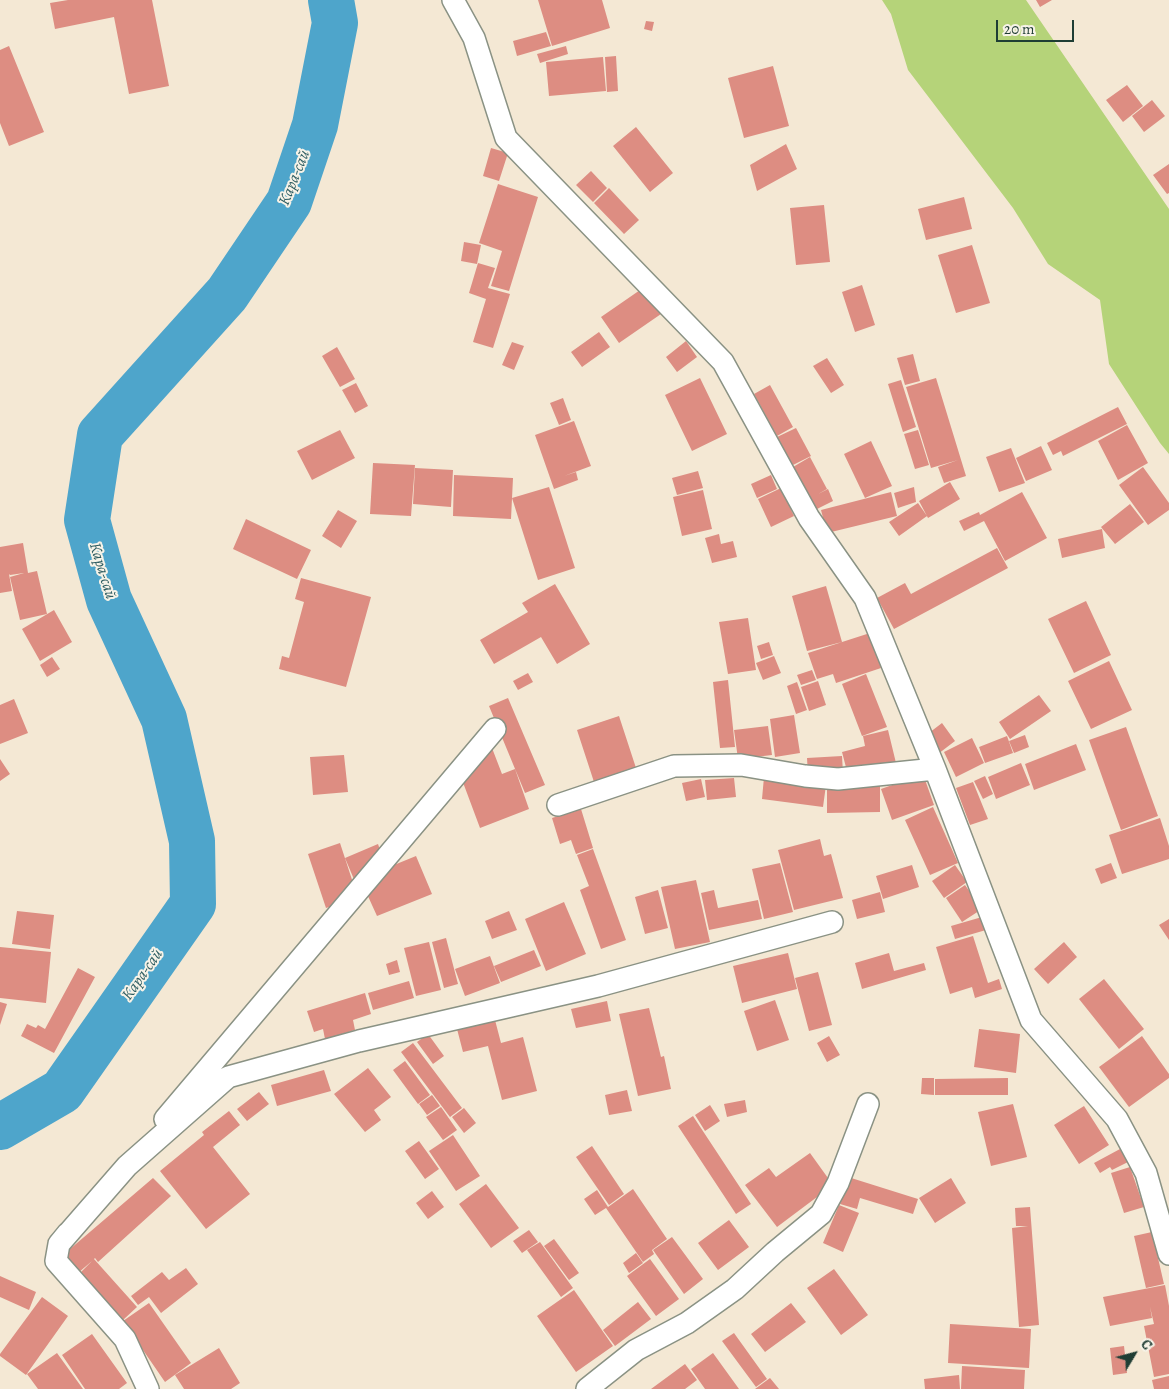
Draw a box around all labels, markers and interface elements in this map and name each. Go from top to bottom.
scale bar [999,10,1076,42]
text: 20 m [1004,19,1035,39]
water label: Кара-сай [275,148,315,208]
water label: Кара-сай [84,540,120,602]
water label: Кара-сай [119,946,167,1004]
north arrow [1109,1329,1159,1379]
text: С [1136,1336,1157,1354]

